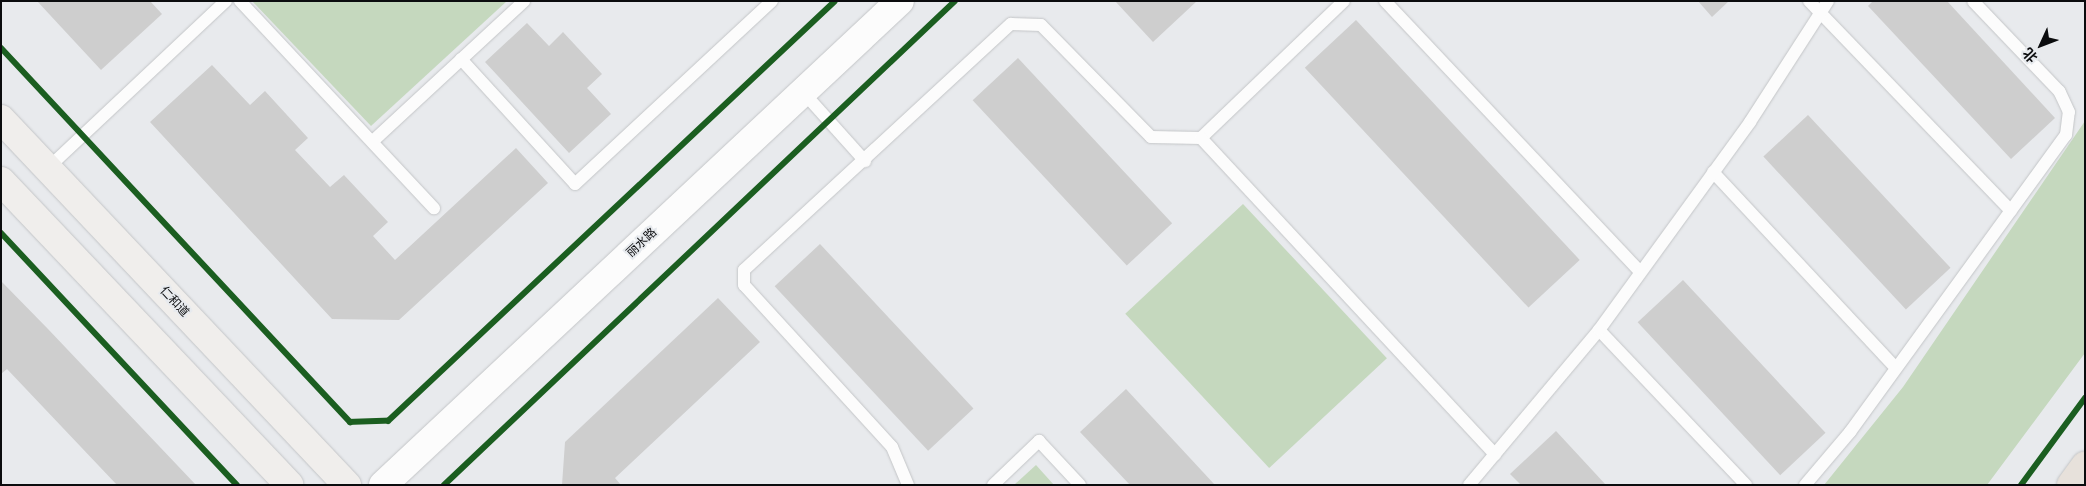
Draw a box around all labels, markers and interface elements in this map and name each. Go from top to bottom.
north arrow [2016,20,2066,70]
text: 北 [2018,43,2042,67]
street label: 丽水路 [624,225,660,261]
street label: 仁和道 [156,284,192,320]

